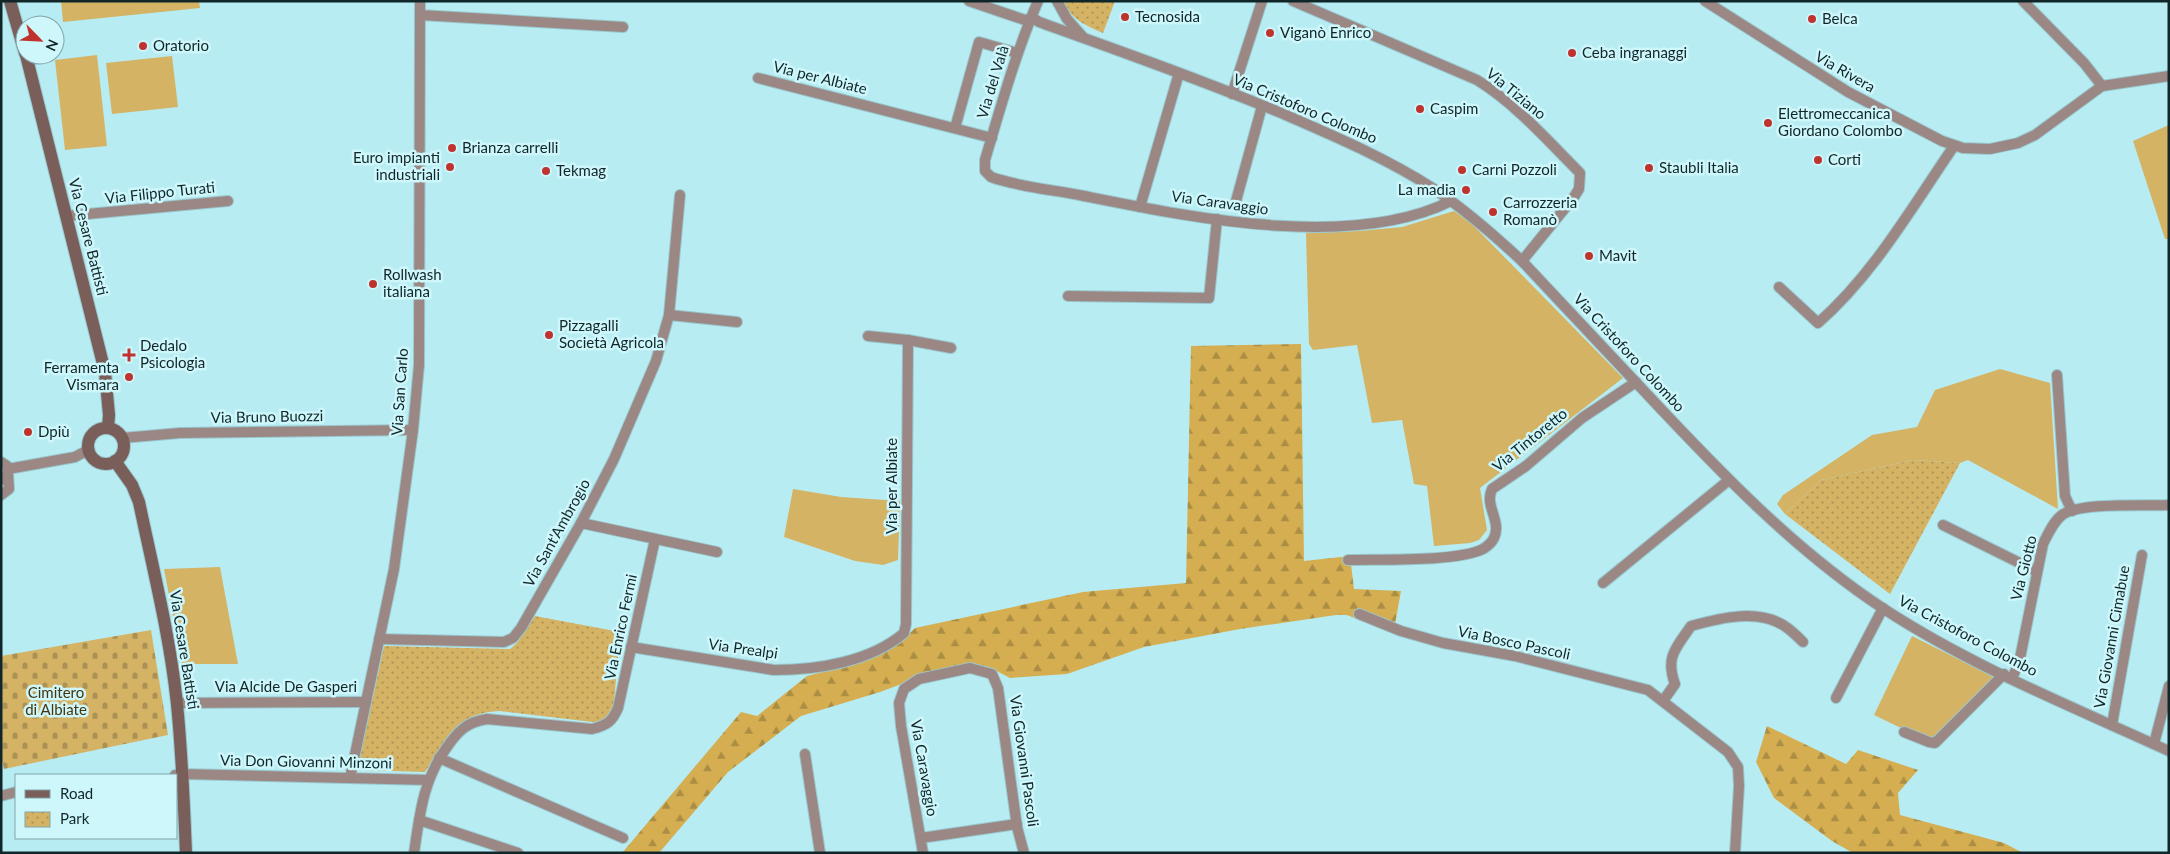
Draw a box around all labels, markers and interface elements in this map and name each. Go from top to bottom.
place label: Tecnosida [1135,7,1200,25]
place label: Belca [1822,9,1858,27]
marker: Tecnosida [1119,11,1131,23]
marker: Belca [1806,13,1818,25]
north arrow [15,15,65,65]
place label: Viganò Enrico [1280,23,1371,41]
marker: Viganò Enrico [1264,27,1276,39]
place label: Oratorio [153,36,209,54]
text: N [42,37,62,54]
marker: Oratorio [137,40,149,52]
street label: Via del Valà [972,43,1012,121]
place label: Ceba ingranaggi [1582,43,1687,61]
marker: Ceba ingranaggi [1566,47,1578,59]
street label: Via Rivera [1812,47,1879,95]
street label: Via per Albiate [771,57,869,97]
street label: Via Tiziano [1483,64,1550,123]
street label: Via Cristoforo Colombo [1231,70,1380,147]
place label: Caspim [1430,99,1478,117]
marker: Caspim [1414,103,1426,115]
place label: Elettromeccanica Giordano Colombo [1778,104,1902,139]
marker: Elettromeccanica Giordano Colombo [1762,117,1774,129]
place label: Brianza carrelli [462,138,558,156]
marker: Brianza carrelli [446,142,458,154]
place label: Euro impianti industriali [353,148,440,183]
place label: Corti [1828,150,1861,168]
marker: Corti [1812,154,1824,166]
place label: Staubli Italia [1659,158,1739,176]
place label: Carni Pozzoli [1472,160,1557,178]
marker: Euro impianti industriali [444,161,456,173]
place label: Tekmag [556,161,606,179]
marker: Staubli Italia [1643,162,1655,174]
marker: Carni Pozzoli [1456,164,1468,176]
marker: Tekmag [540,165,552,177]
street label: Via Cesare Battisti [66,176,112,297]
street label: Via Filippo Turati [104,177,216,207]
place label: La madia [1398,180,1456,198]
marker: La madia [1460,184,1472,196]
street label: Via Caravaggio [1170,186,1270,218]
place label: Carrozzeria Romanò [1503,193,1577,228]
marker: Carrozzeria Romanò [1487,206,1499,218]
place label: Mavit [1599,246,1637,264]
marker: Mavit [1583,250,1595,262]
place label: Rollwash italiana [383,265,442,300]
marker: Rollwash italiana [367,278,379,290]
street label: Via Cristoforo Colombo [1570,290,1689,415]
place label: Pizzagalli Società Agricola [559,316,664,351]
marker: Pizzagalli Società Agricola [543,329,555,341]
place label: Dedalo Psicologia [140,336,205,371]
marker: Dedalo Psicologia [122,348,136,362]
street label: Via San Carlo [387,348,411,436]
place label: Ferramenta Vismara [44,358,119,393]
marker: Ferramenta Vismara [123,371,135,383]
street label: Via Tintoretto [1488,404,1570,475]
street label: Via Bruno Buozzi [211,406,323,426]
place label: Dpiù [38,422,70,440]
marker: Dpiù [22,426,34,438]
street label: Via per Albiate [882,438,900,534]
street label: Via Sant'Ambrogio [519,475,593,590]
street label: Via Giotto [2006,533,2040,602]
street label: Via Giovanni Cimabue [2090,564,2132,710]
street label: Via Enrico Fermi [600,572,640,681]
street label: Via Cesare Battisti [167,589,203,711]
street label: Via Cristoforo Colombo [1896,591,2041,679]
street label: Via Bosco Pascoli [1456,621,1572,663]
street label: Via Prealpi [707,634,779,662]
street label: Via Alcide De Gasperi [215,677,357,695]
park label: Cimitero di Albiate [25,683,87,718]
street label: Via Giovanni Pascoli [1007,694,1043,828]
street label: Via Caravaggio [908,718,942,818]
street label: Via Don Giovanni Minzoni [220,751,392,771]
legend [15,774,178,839]
text: Road [60,784,93,802]
text: Park [60,809,90,827]

